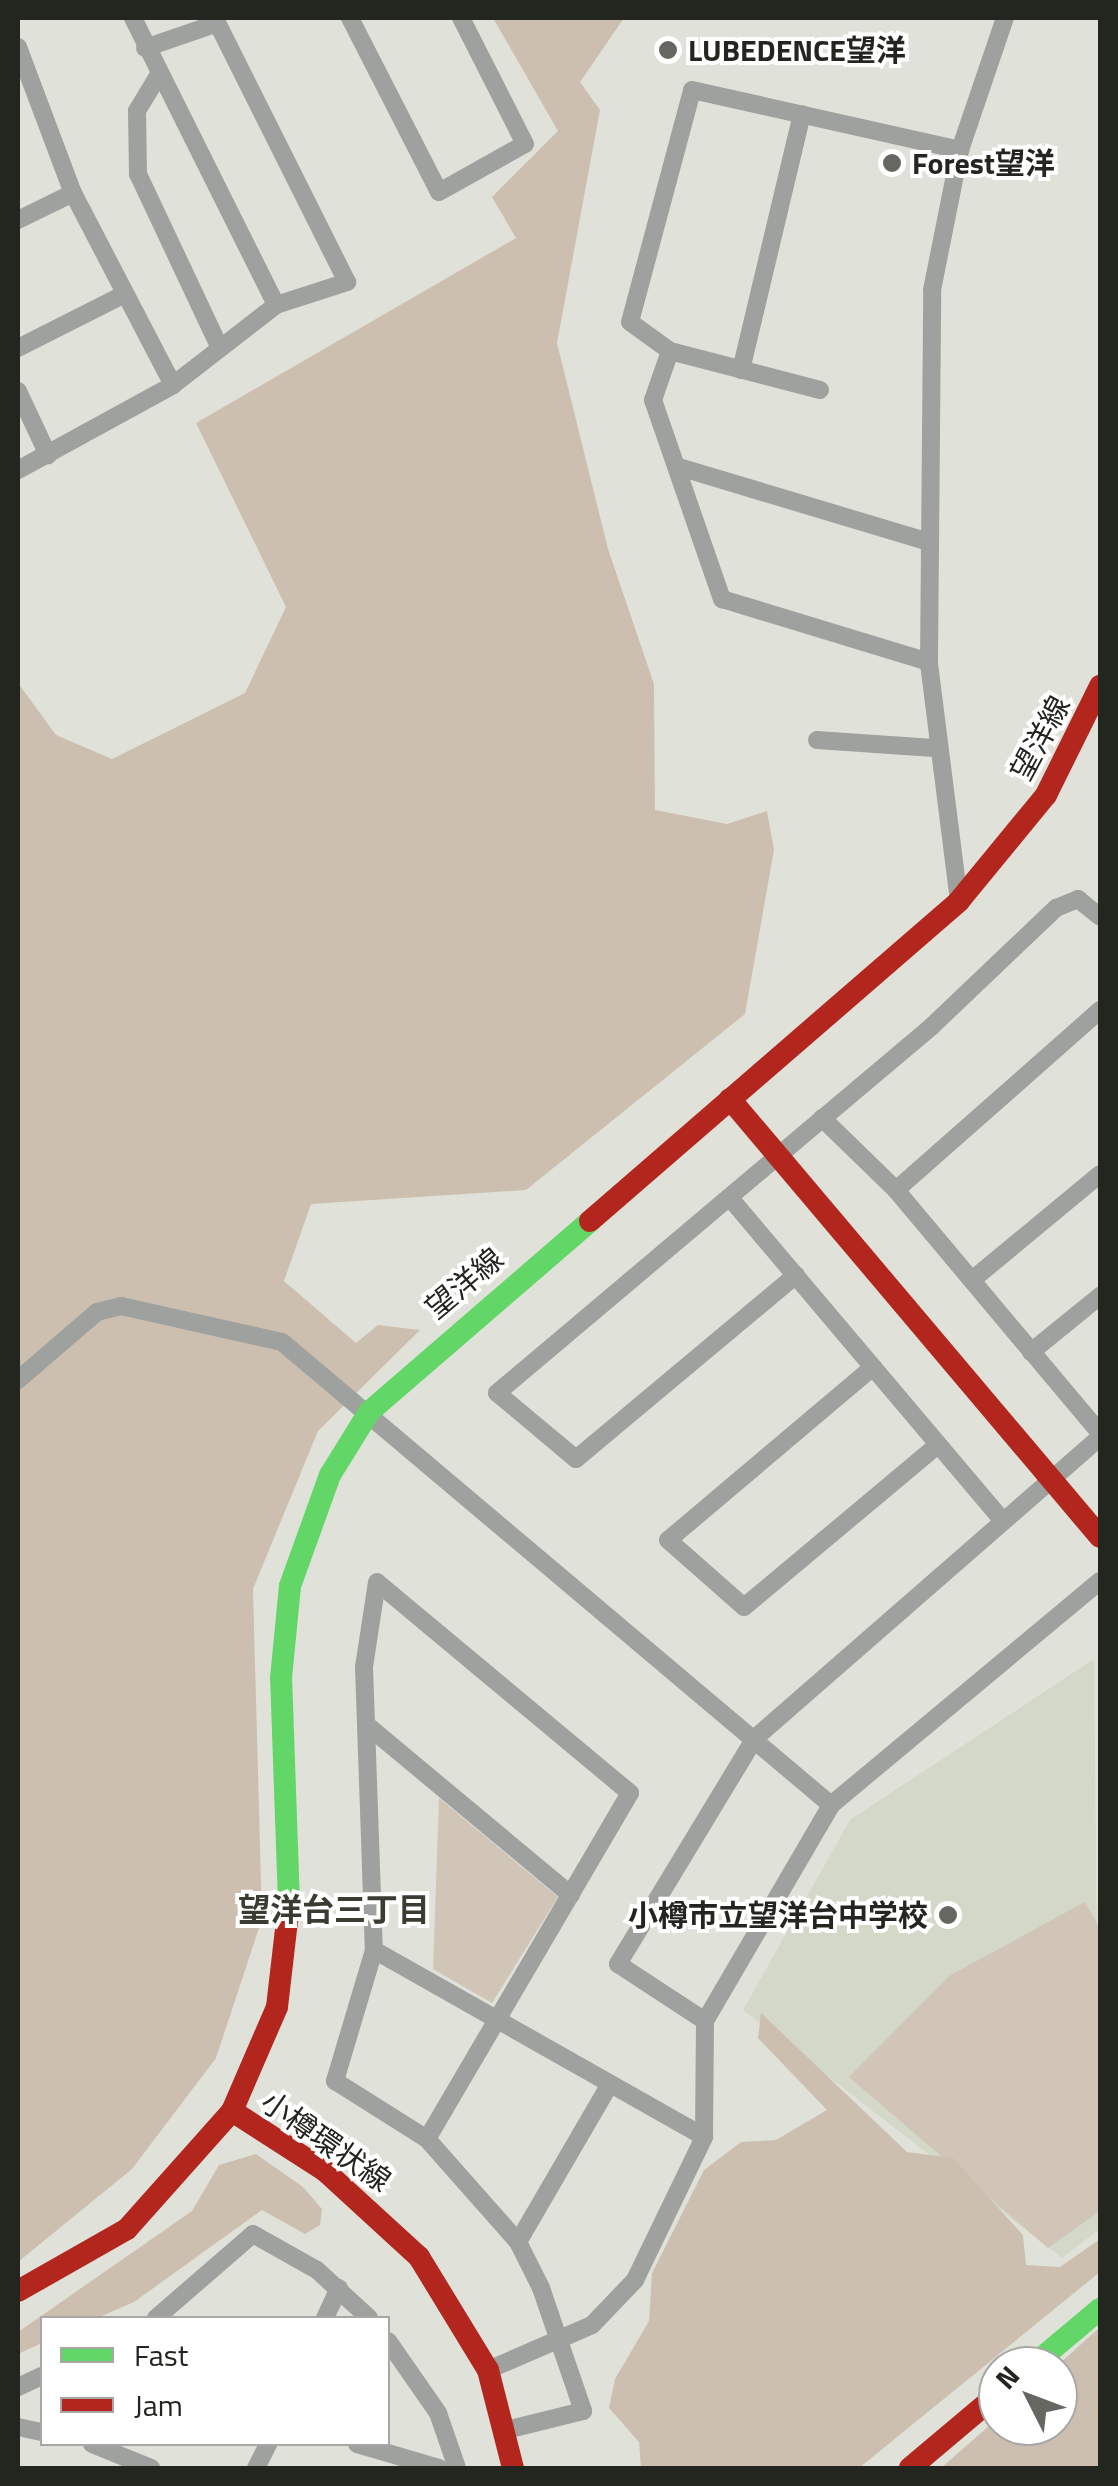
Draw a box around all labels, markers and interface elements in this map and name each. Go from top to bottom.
place label: LUBEDENCE望洋 [688,32,906,68]
marker: LUBEDENCE望洋 [657,39,679,61]
place label: Forest望洋 [912,145,1055,181]
marker: Forest望洋 [881,152,903,174]
street label: 望洋線 [1003,690,1077,786]
street label: 望洋線 [418,1240,510,1326]
district label: 望洋台三丁目 [238,1890,430,1928]
place label: 小樽市立望洋台中学校 [628,1897,928,1933]
marker: 小樽市立望洋台中学校 [937,1904,959,1926]
street label: 小樽環状線 [254,2083,398,2199]
legend [40,2316,390,2446]
text: Fast [134,2332,188,2378]
north arrow [978,2346,1078,2446]
text: N [984,2355,1029,2399]
text: Jam [134,2382,183,2428]

